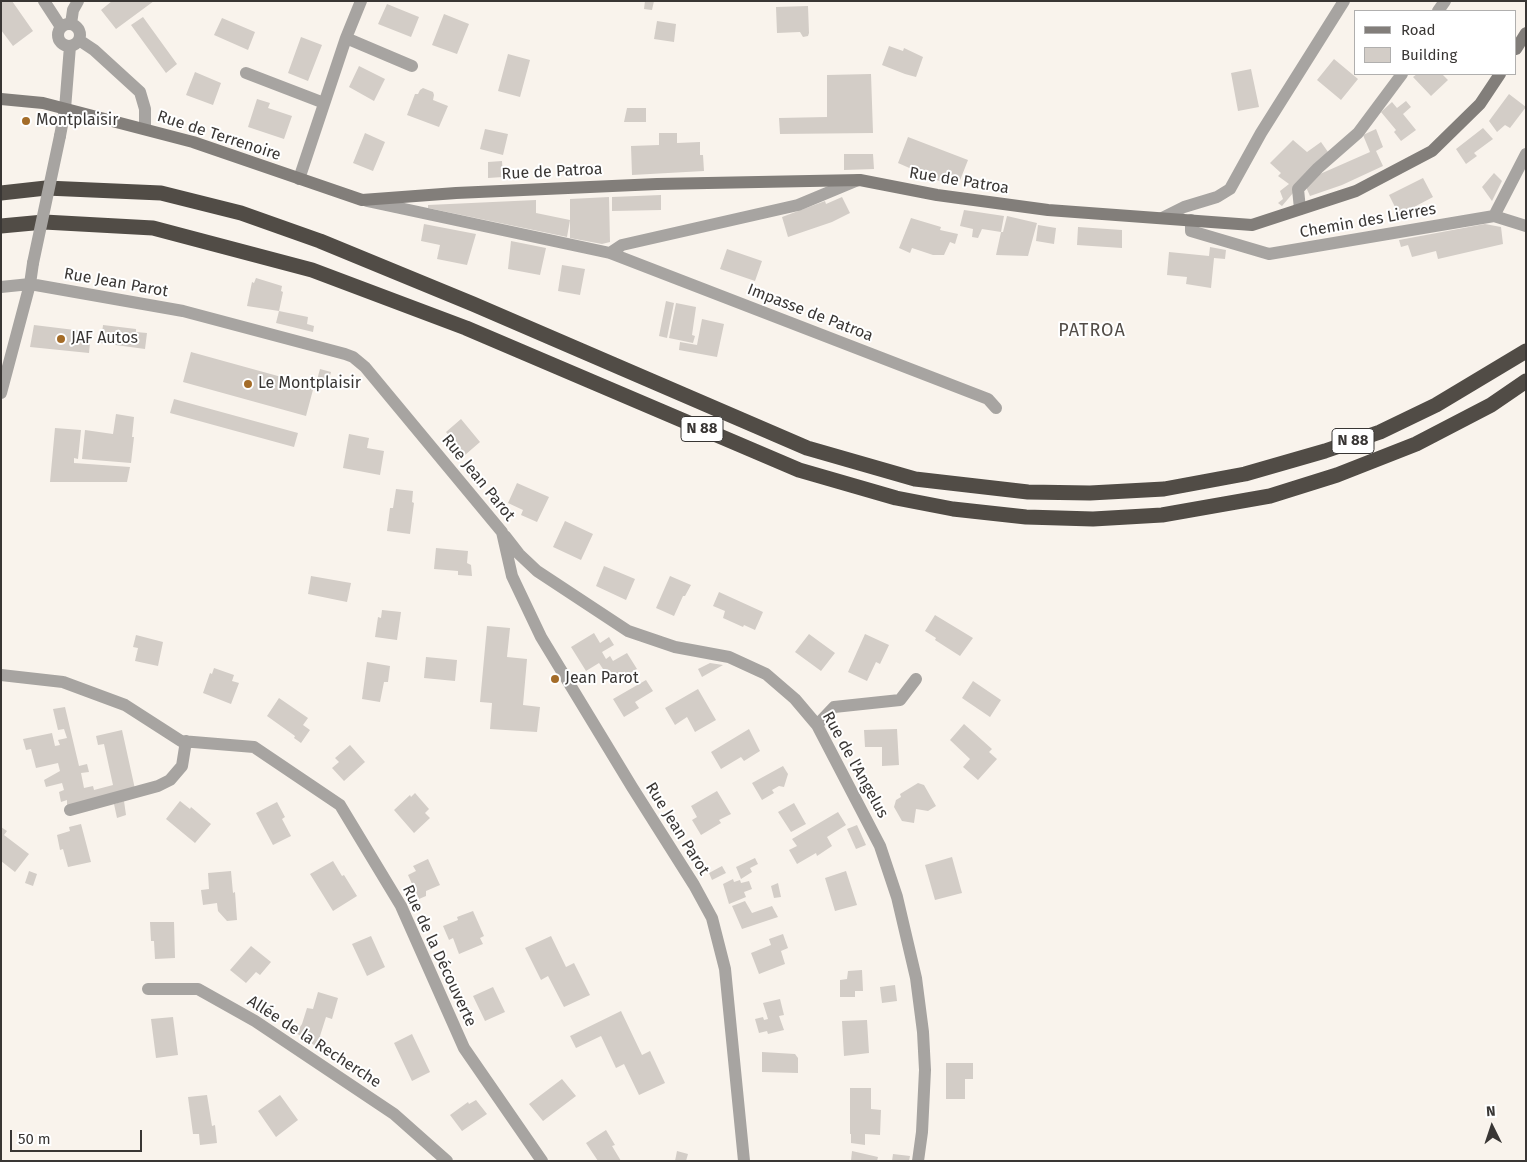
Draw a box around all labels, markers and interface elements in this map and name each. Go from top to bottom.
legend [1354,10,1517,75]
text: Road [1401,21,1436,39]
text: Building [1401,46,1457,64]
street label: Rue de Terrenoire [155,107,283,165]
place label: Montplaisir [36,111,118,131]
marker: Montplaisir [20,115,32,127]
street label: Rue de Patroa [501,160,603,184]
street label: Rue de Patroa [908,164,1010,198]
street label: Chemin des Lierres [1298,200,1438,242]
street label: Rue Jean Parot [62,264,170,302]
street label: Impasse de Patroa [744,280,876,346]
district label: PATROA [1058,320,1126,342]
place label: JAF Autos [71,329,138,349]
marker: JAF Autos [55,333,67,345]
place label: Le Montplaisir [258,374,361,394]
marker: Le Montplaisir [242,378,254,390]
road number: N 88 [681,416,723,442]
road number: N 88 [1332,428,1374,454]
street label: Rue Jean Parot [437,431,519,525]
place label: Jean Parot [565,669,639,689]
marker: Jean Parot [549,673,561,685]
street label: Rue de l'Angelus [818,708,892,822]
street label: Rue Jean Parot [641,779,713,879]
street label: Rue de la Découverte [398,882,480,1030]
street label: Allée de la Recherche [244,992,384,1092]
north arrow [1467,1102,1517,1152]
text: N [1486,1103,1496,1120]
scale bar [12,1120,145,1152]
text: 50 m [18,1130,51,1148]

